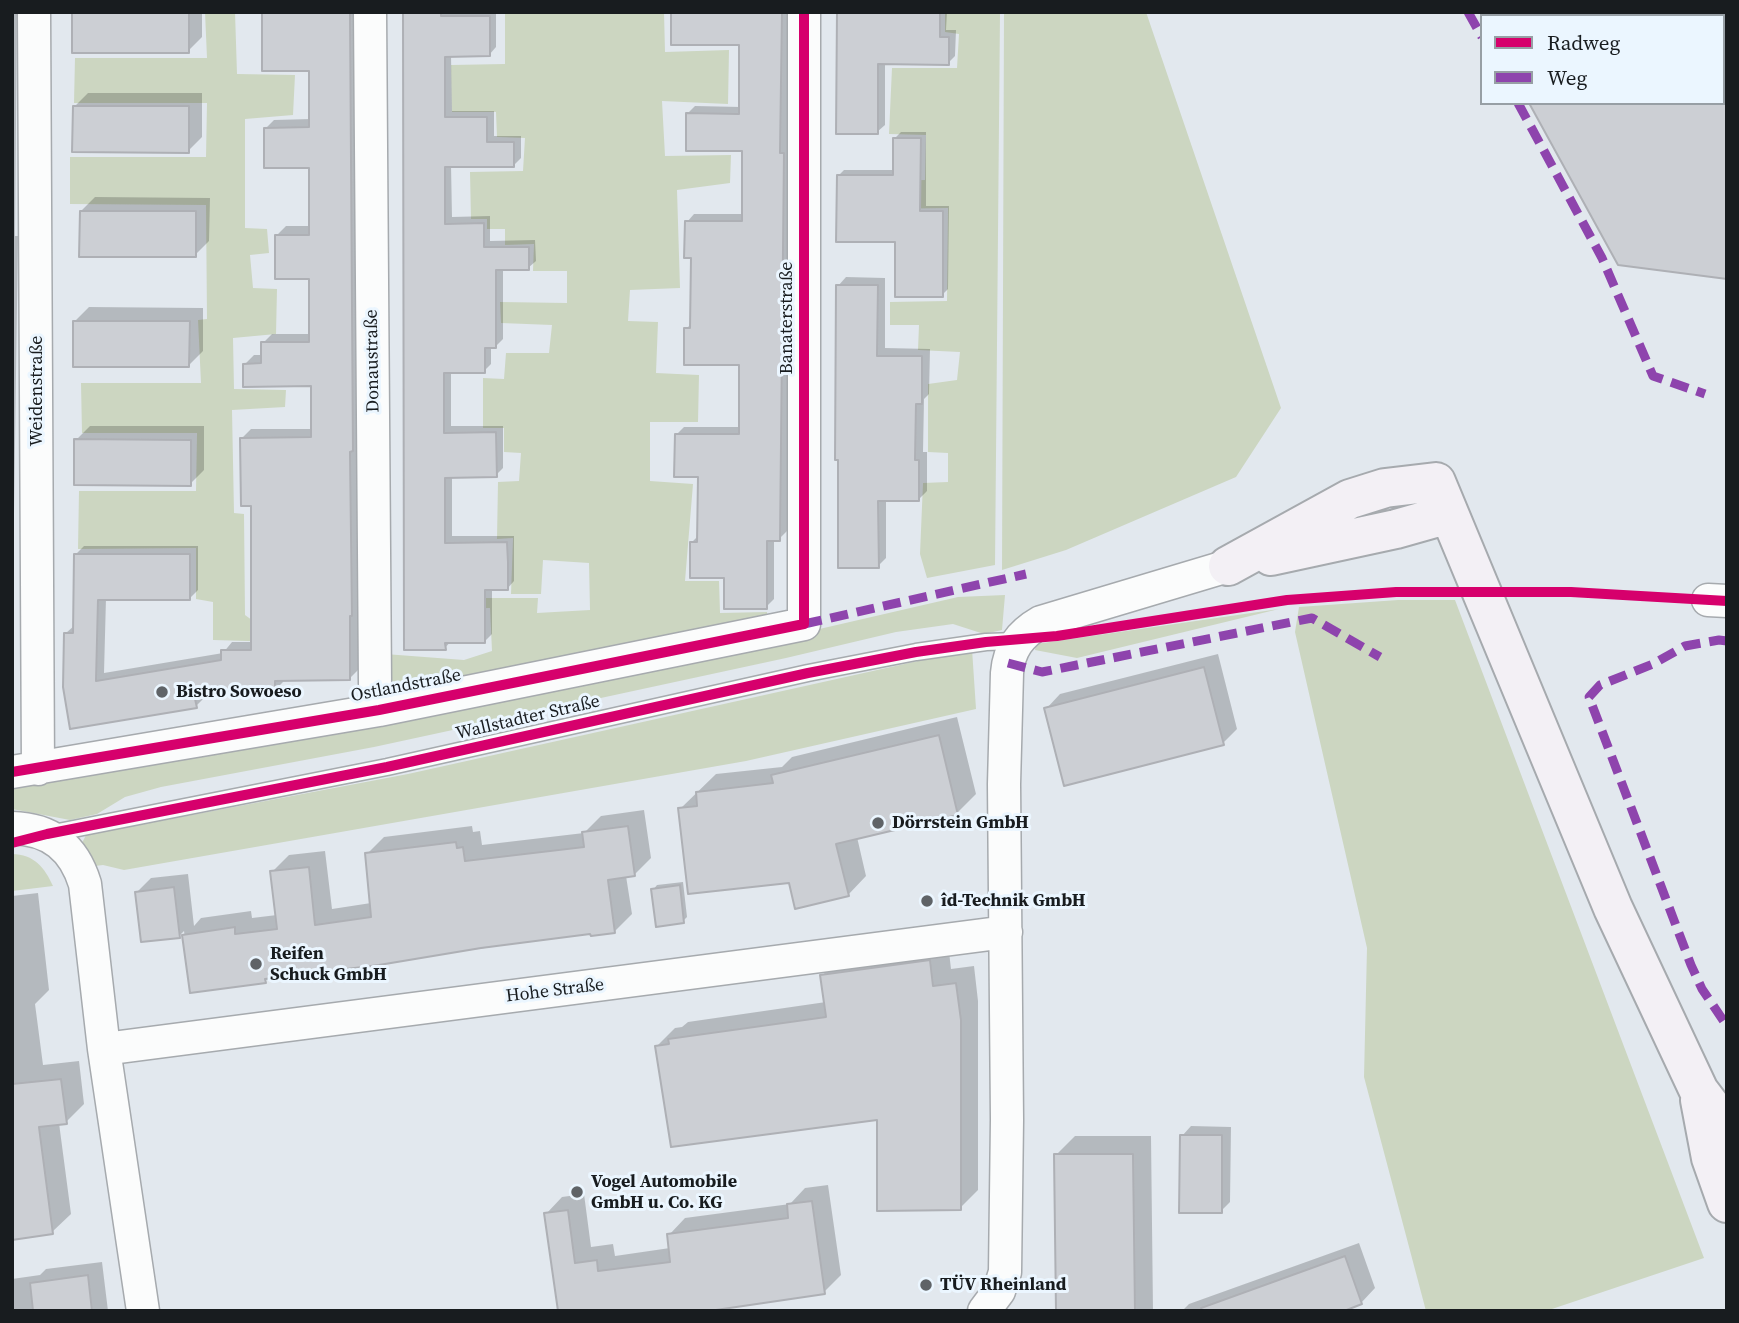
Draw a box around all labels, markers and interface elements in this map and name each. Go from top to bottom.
legend [1480,14,1725,105]
text: Radweg [1547,28,1620,57]
text: Weg [1547,63,1587,92]
street label: Banaterstraße [776,261,798,375]
street label: Donaustraße [361,309,385,413]
street label: Weidenstraße [26,336,48,446]
street label: Ostlandstraße [349,665,463,707]
place label: Bistro Sowoeso [176,681,302,703]
marker: Bistro Sowoeso [154,684,170,700]
street label: Wallstadter Straße [454,691,602,745]
place label: Dörrstein GmbH [892,812,1029,834]
marker: Dörrstein GmbH [870,815,886,831]
place label: îd-Technik GmbH [941,890,1086,912]
marker: îd-Technik GmbH [919,893,935,909]
place label: Reifen Schuck GmbH [270,943,387,986]
marker: Reifen Schuck GmbH [248,956,264,972]
street label: Hohe Straße [505,974,605,1008]
place label: Vogel Automobile GmbH u. Co. KG [591,1171,737,1214]
marker: Vogel Automobile GmbH u. Co. KG [569,1184,585,1200]
place label: TÜV Rheinland [940,1274,1067,1296]
marker: TÜV Rheinland [918,1277,934,1293]

